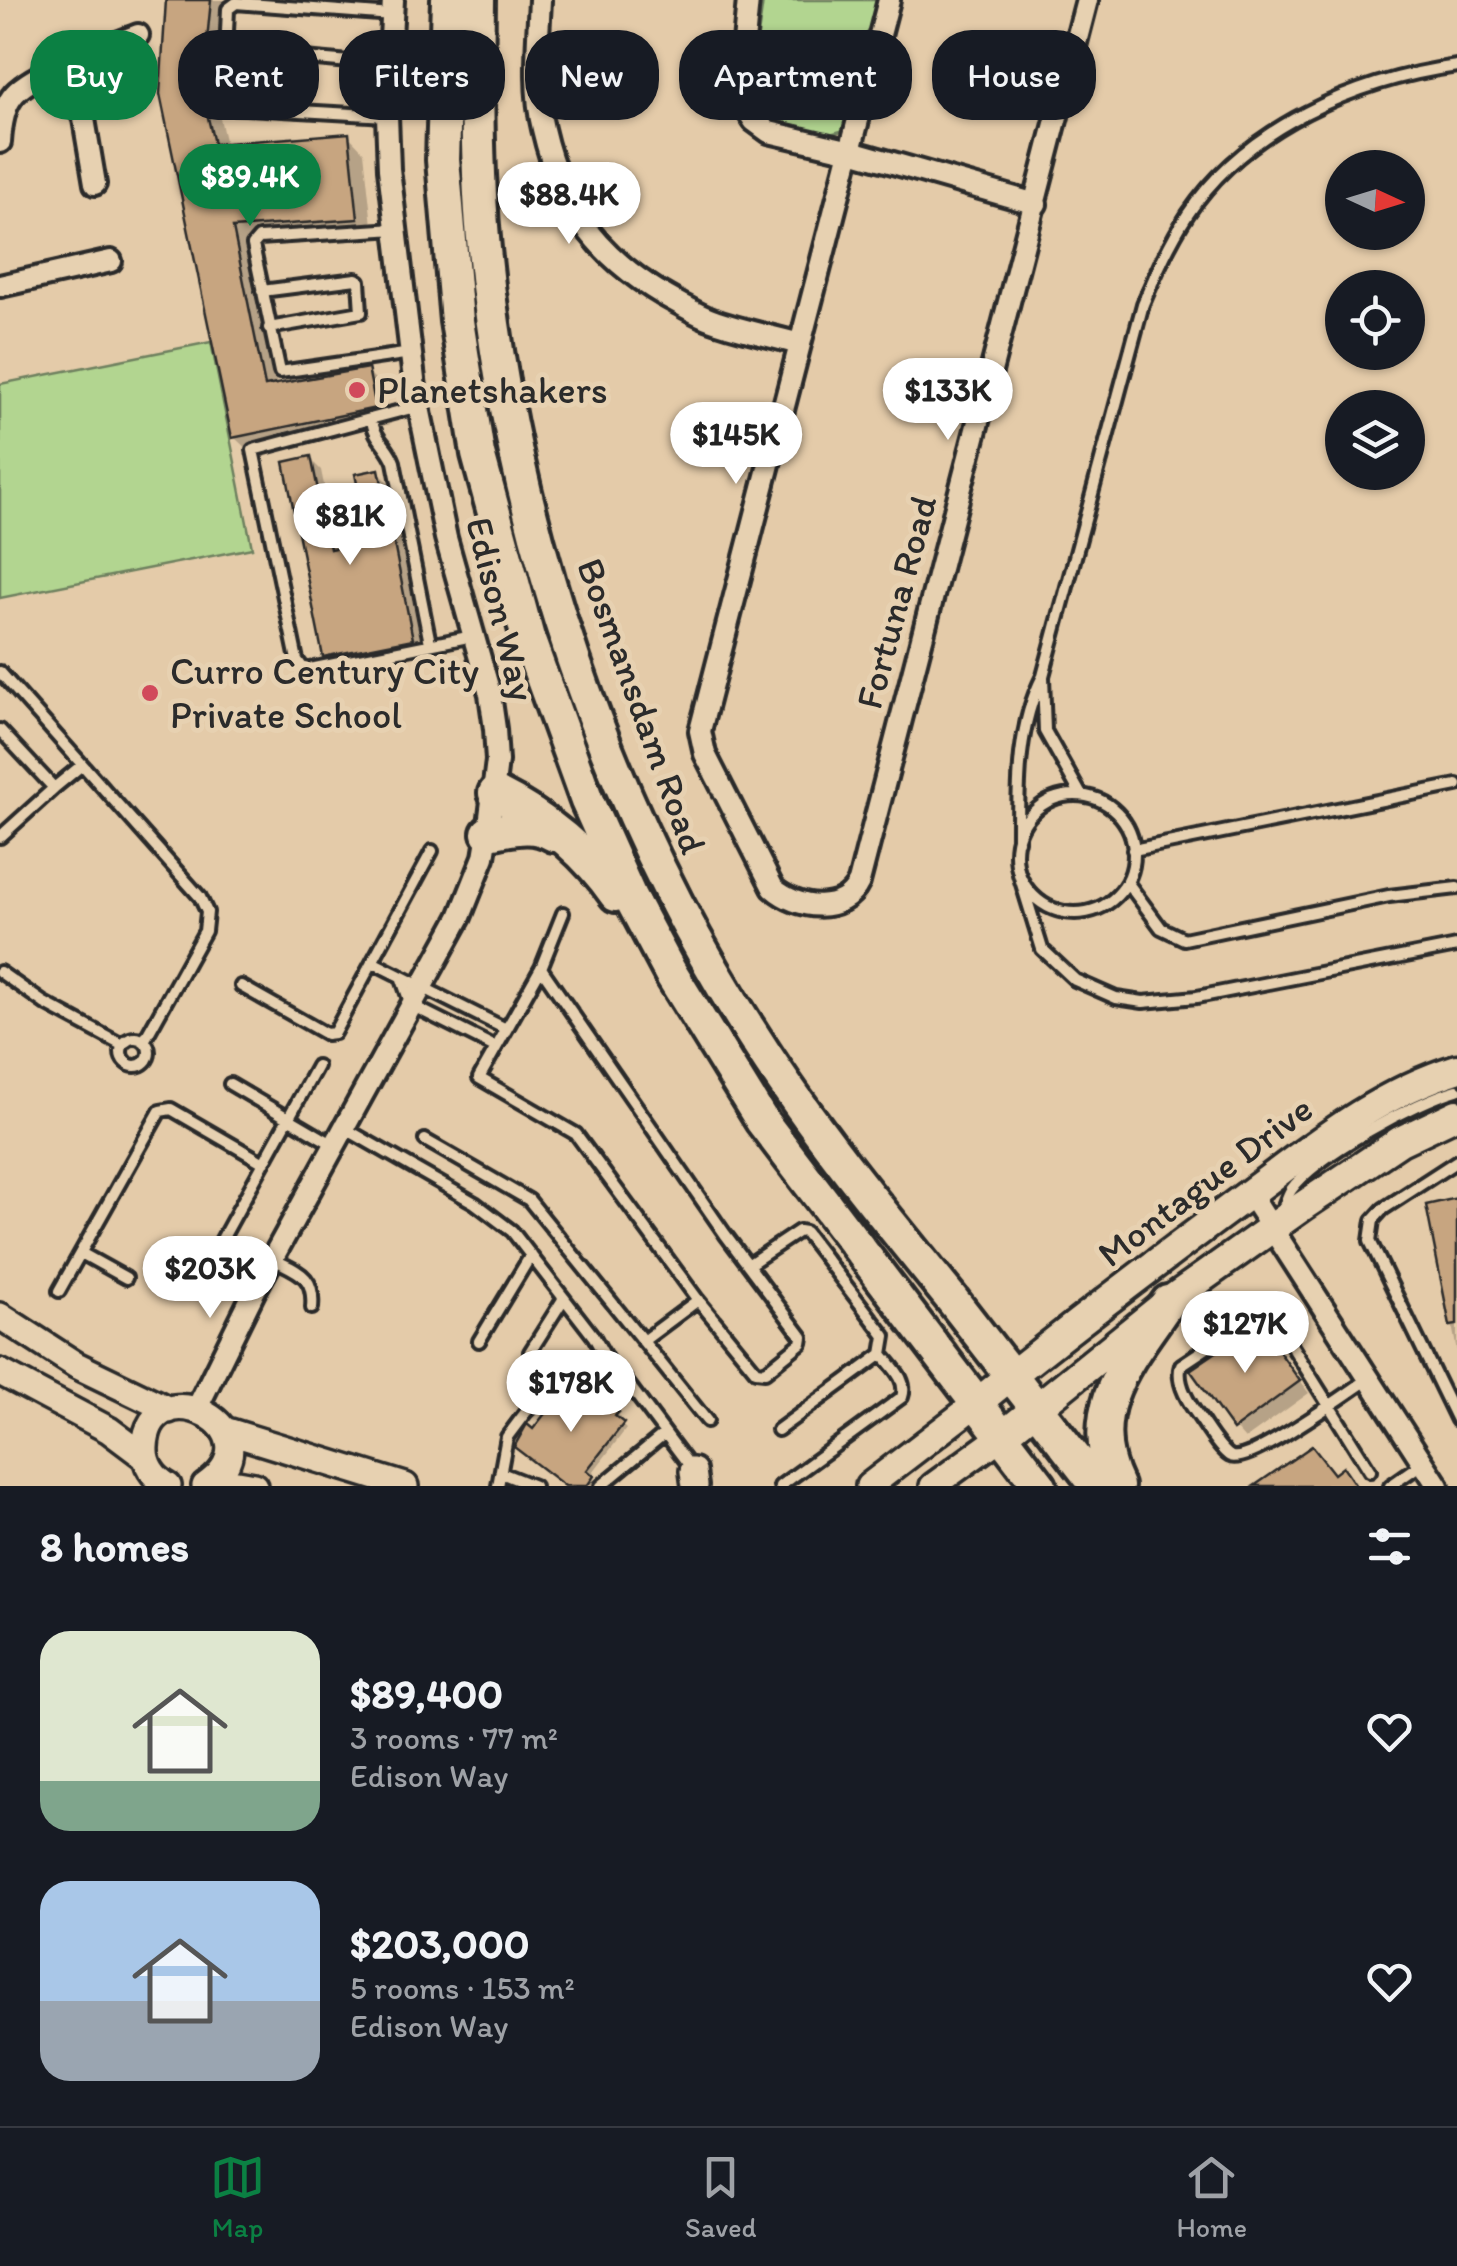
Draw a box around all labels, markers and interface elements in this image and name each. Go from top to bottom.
chip: Buy [30,30,158,120]
chip: Rent [178,30,319,120]
chip: Filters [339,30,505,120]
chip: New [525,30,659,120]
chip: Apartment [679,30,912,120]
chip: House [932,30,1096,120]
pin: $89.4K [169,144,331,229]
north arrow [1325,150,1425,250]
map controls [1325,150,1425,490]
text: $89.4K [201,157,299,195]
pin: $88.4K [488,162,650,247]
text: $88.4K [520,175,618,213]
button: locate [1325,270,1425,370]
pin: $133K [878,358,1018,443]
place label: Planetshakers [377,367,608,413]
text: $133K [905,371,991,409]
marker: Planetshakers [346,379,368,401]
button: layers [1325,390,1425,490]
pin: $145K [666,402,806,487]
text: $145K [692,415,780,453]
pin: $81K [291,483,409,568]
street label: Fortuna Road [845,490,947,714]
text: $81K [315,496,385,534]
street label: Edison Way [456,512,546,706]
street label: Bosmansdam Road [567,552,717,860]
place label: Curro Century City Private School [170,648,479,738]
marker: Curro Century City Private School [139,682,161,704]
street label: Montague Drive [1089,1085,1321,1277]
pin: $203K [140,1236,280,1321]
text: $203K [165,1249,255,1287]
pin: $127K [1175,1291,1315,1376]
text: $127K [1203,1304,1287,1342]
pin: $178K [501,1350,641,1435]
text: $178K [529,1363,613,1401]
icon: filters [1362,1519,1417,1574]
text: 8 homes [40,1521,189,1572]
text: $89,400 [350,1668,503,1719]
icon: home [120,1671,240,1791]
icon: heart [1362,1704,1417,1759]
text: 3 rooms · 77 m² [350,1719,558,1757]
text: Edison Way [350,1757,508,1795]
text: $203,000 [350,1918,530,1969]
icon: home [120,1921,240,2041]
icon: heart [1362,1954,1417,2009]
text: 5 rooms · 153 m² [350,1969,575,2007]
text: Edison Way [350,2007,508,2045]
tab: Map [210,2150,265,2244]
tab: Saved [685,2150,756,2244]
tab: Home [1176,2150,1247,2244]

